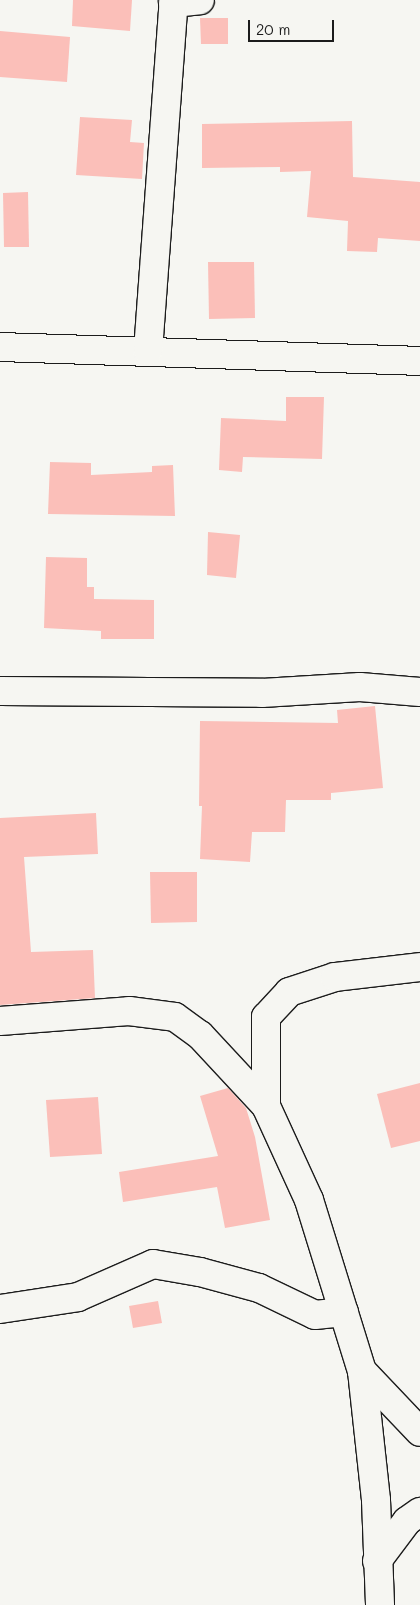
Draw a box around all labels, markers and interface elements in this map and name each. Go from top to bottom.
scale bar [250,10,336,42]
text: 20 m [256,19,290,39]

